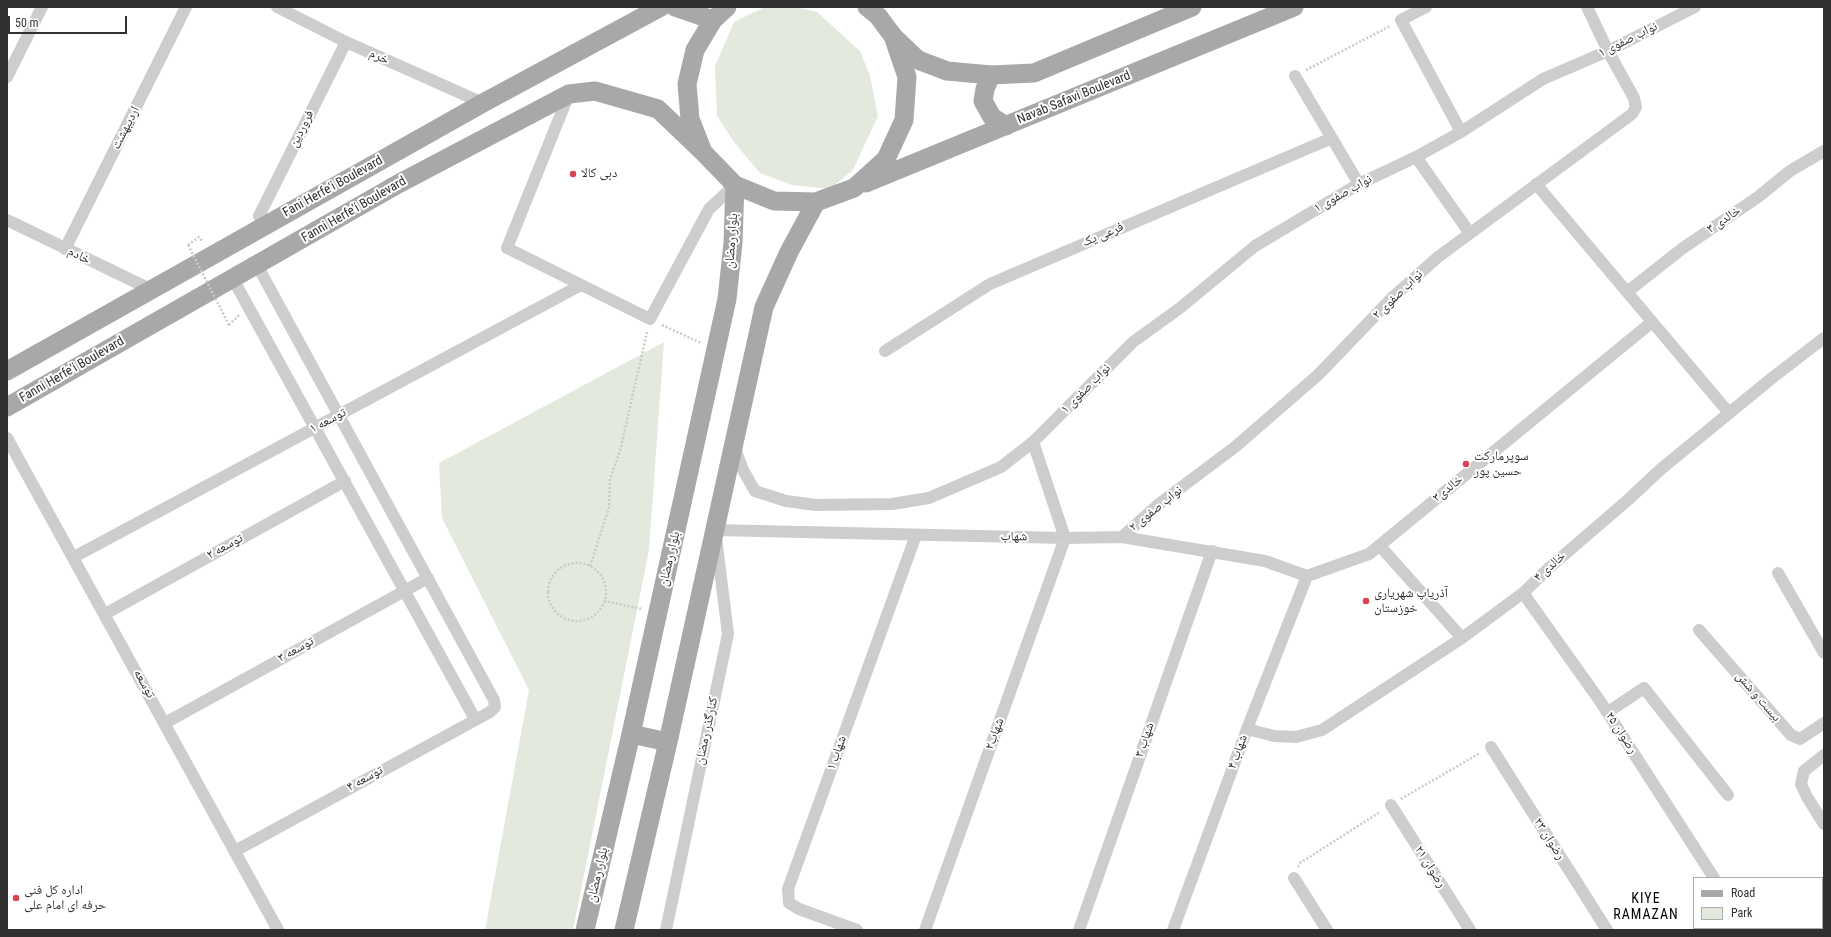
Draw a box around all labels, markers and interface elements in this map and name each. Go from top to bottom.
scale bar [10,8,129,34]
text: 50 m [15,16,39,30]
street label: نواب صفوی ۱ [1596,19,1660,61]
street label: خرم [367,46,391,68]
street label: Navab Safavi Boulevard [1015,68,1133,128]
street label: اردیبهشت [109,104,143,152]
street label: فروردین [286,108,318,150]
street label: Fani Herfe'i Boulevard [280,153,386,221]
place label: دبی کالا [581,166,617,182]
marker: دبی کالا [568,169,578,179]
street label: نواب صفوی ۱ [1311,172,1375,216]
street label: Fanni Herfe'i Boulevard [299,174,409,246]
street label: خالدی ۳ [1704,203,1744,237]
street label: بلوار رمضان [722,213,742,269]
street label: فرعی یک [1080,219,1126,251]
street label: خادم [65,244,93,268]
street label: نواب صفوی ۲ [1370,267,1426,323]
street label: Fanni Herfe'i Boulevard [17,334,127,406]
street label: نواب صفوی ۱ [1058,361,1114,417]
street label: توسعه ۱ [307,405,349,437]
place label: سوپرمارکت حسین پور [1474,449,1529,480]
marker: سوپرمارکت حسین پور [1461,459,1471,469]
street label: خالدی۳ [1430,472,1466,506]
street label: نواب صفوی ۲ [1126,483,1186,535]
street label: شهاب [1000,529,1028,545]
street label: بلوار رمضان [656,530,684,588]
street label: توسعه ۲ [204,531,246,563]
street label: خالدی ۴ [1531,549,1569,585]
place label: آذریاپ شهریاری خوزستان [1374,586,1448,617]
marker: آذریاپ شهریاری خوزستان [1361,596,1371,606]
street label: توسعه ۳ [275,634,317,666]
street label: توسعه [130,667,158,701]
street label: بیست و شش [1732,669,1784,725]
street label: کنارگذر رمضان [692,696,722,766]
street label: رضوان ۲۵ [1602,709,1640,757]
street label: شهاب۲ [982,716,1008,752]
street label: شهاب ۳ [1132,721,1158,759]
street label: شهاب ۴ [1225,733,1251,771]
street label: شهاب ۱ [824,734,850,772]
street label: توسعه ۴ [344,763,386,795]
street label: رضوان ۲۳ [1530,815,1568,863]
street label: رضوان ۲۱ [1411,843,1449,891]
street label: بلوار رمضان [584,846,612,904]
legend [1693,877,1823,929]
place label: اداره کل فنی حرفه ای امام علی [24,883,106,914]
text: Road [1731,886,1755,900]
district label: KIYE RAMAZAN [1613,891,1679,924]
marker: اداره کل فنی حرفه ای امام علی [11,893,21,903]
text: Park [1731,906,1752,920]

